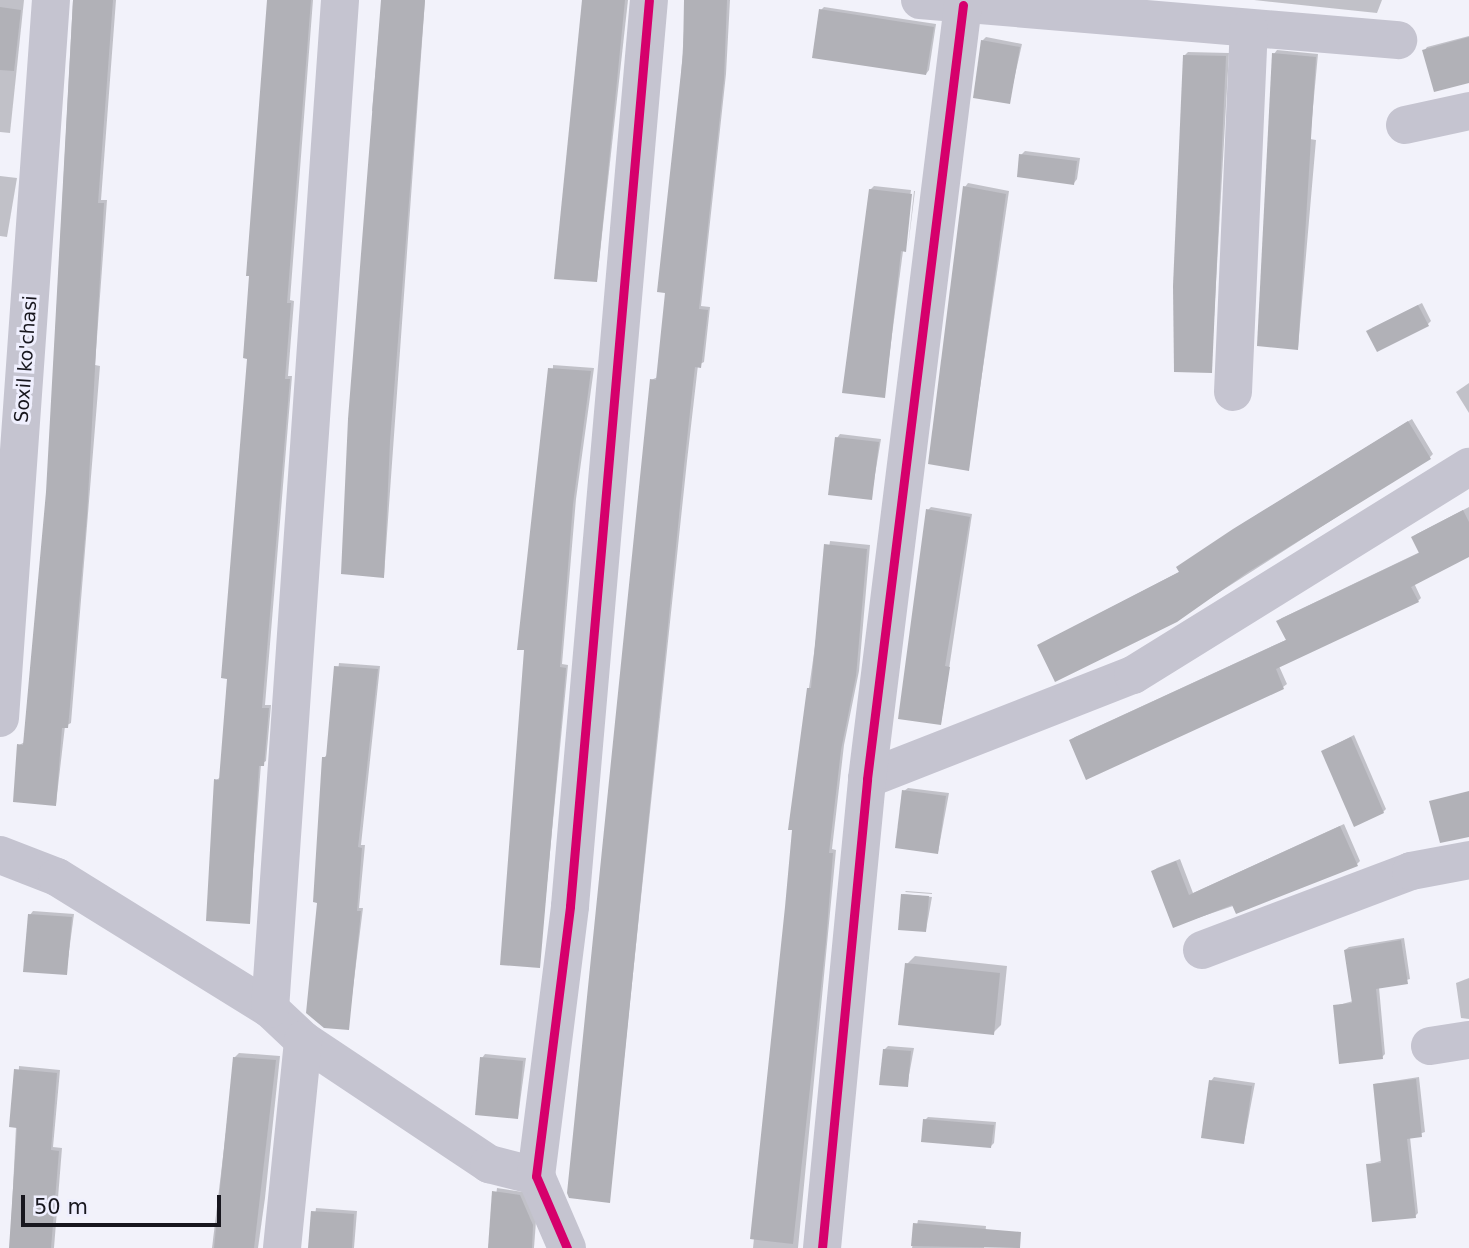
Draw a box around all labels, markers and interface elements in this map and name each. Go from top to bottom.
street label: Soxil ko'chasi [10,295,42,423]
scale bar [24,1182,224,1226]
text: 50 m [34,1195,88,1219]

